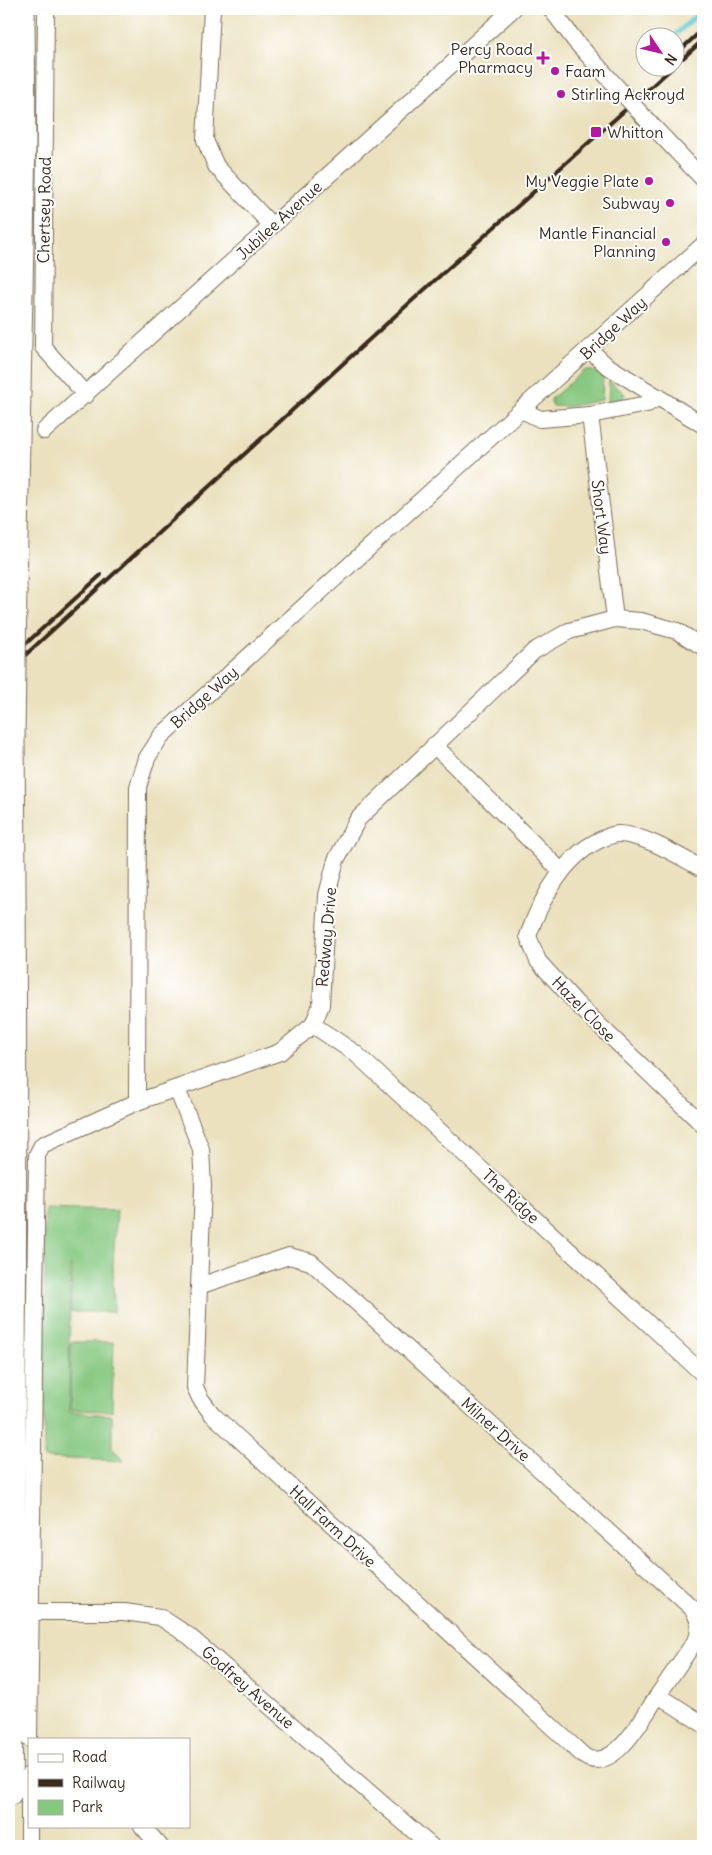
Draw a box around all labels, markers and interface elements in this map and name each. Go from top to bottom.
north arrow [634,28,684,78]
place label: Percy Road Pharmacy [450,39,533,77]
text: N [660,50,681,69]
marker: Percy Road Pharmacy [537,52,549,64]
place label: Faam [565,61,606,81]
marker: Faam [549,65,561,77]
place label: Stirling Ackroyd [571,84,685,104]
marker: Stirling Ackroyd [555,88,567,100]
place label: Whitton [607,122,663,142]
marker: Whitton [589,125,603,139]
street label: Chertsey Road [33,157,55,263]
place label: My Veggie Plate [525,171,639,191]
marker: My Veggie Plate [643,175,655,187]
street label: Jubilee Avenue [232,176,326,264]
place label: Subway [602,193,660,213]
marker: Subway [664,197,676,209]
place label: Mantle Financial Planning [539,223,656,261]
marker: Mantle Financial Planning [660,236,672,248]
street label: Bridge Way [576,292,650,364]
street label: Short Way [588,479,616,555]
street label: Bridge Way [166,662,242,732]
street label: Redway Drive [312,886,340,988]
street label: Hazel Close [548,972,620,1046]
street label: The Ridge [478,1165,544,1227]
street label: Milner Drive [457,1393,535,1465]
street label: Hall Farm Drive [285,1481,381,1571]
street label: Godfrey Avenue [198,1641,298,1733]
legend [28,1738,190,1828]
text: Road [72,1747,107,1766]
text: Railway [72,1773,126,1792]
text: Park [72,1797,103,1816]

